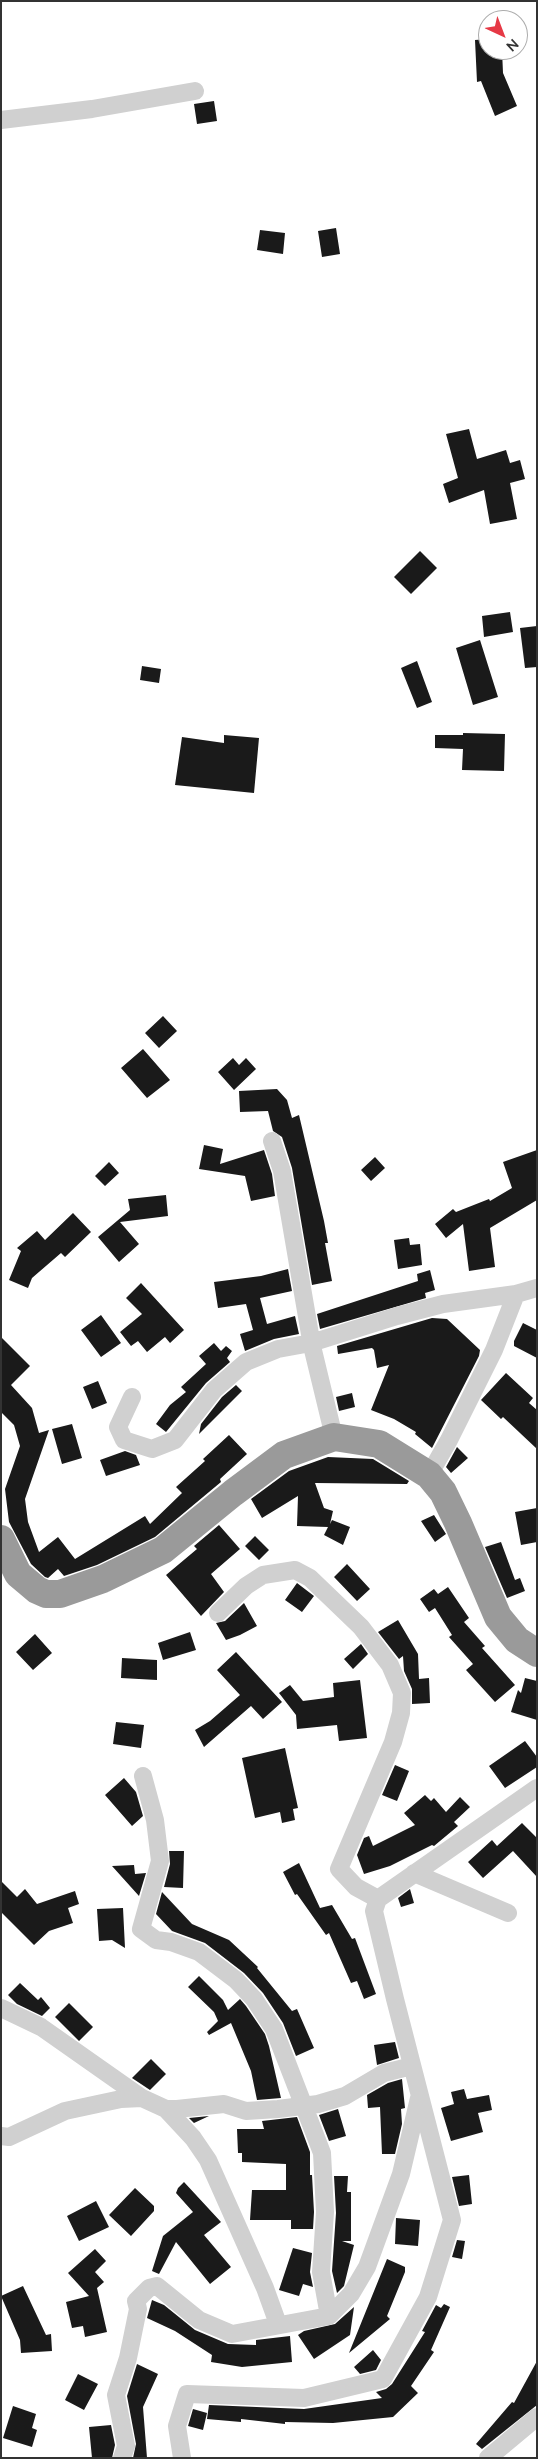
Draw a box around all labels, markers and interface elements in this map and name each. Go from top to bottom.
north arrow [478,10,528,60]
text: N [503,35,523,55]

